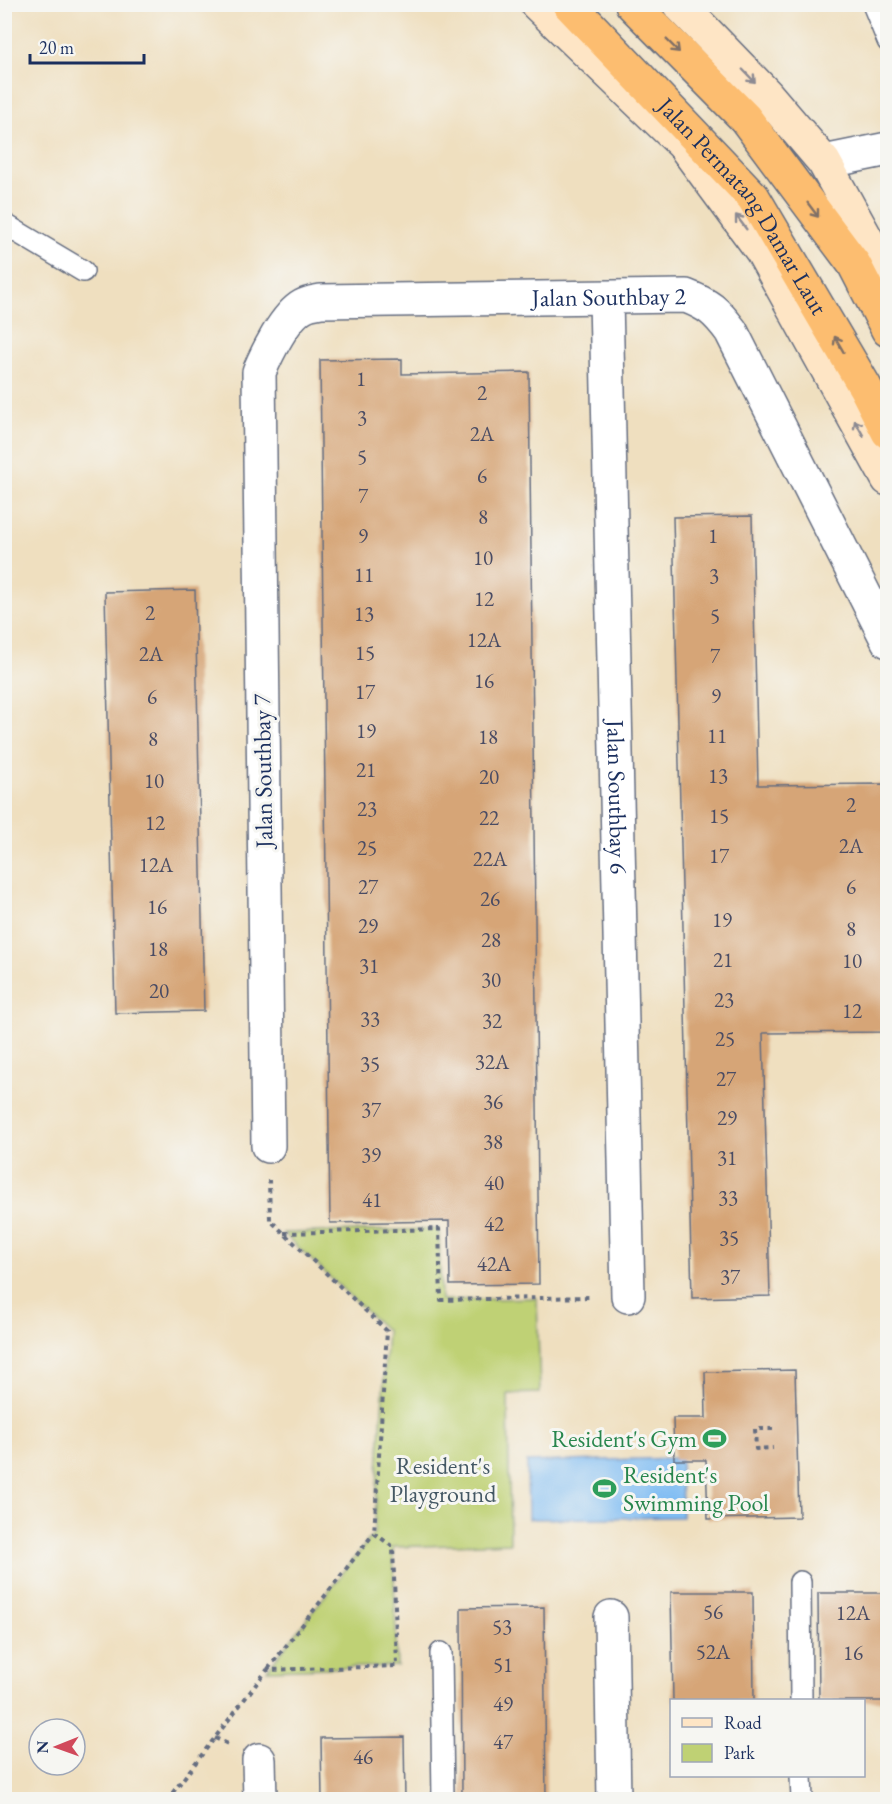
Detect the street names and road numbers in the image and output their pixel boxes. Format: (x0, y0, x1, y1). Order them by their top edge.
street label: Jalan Permatang Damar Laut (650, 89, 835, 321)
street label: Jalan Southbay 2 (529, 280, 687, 313)
street label: Jalan Southbay 7 (246, 693, 279, 850)
street label: Jalan Southbay 6 (600, 717, 635, 874)

